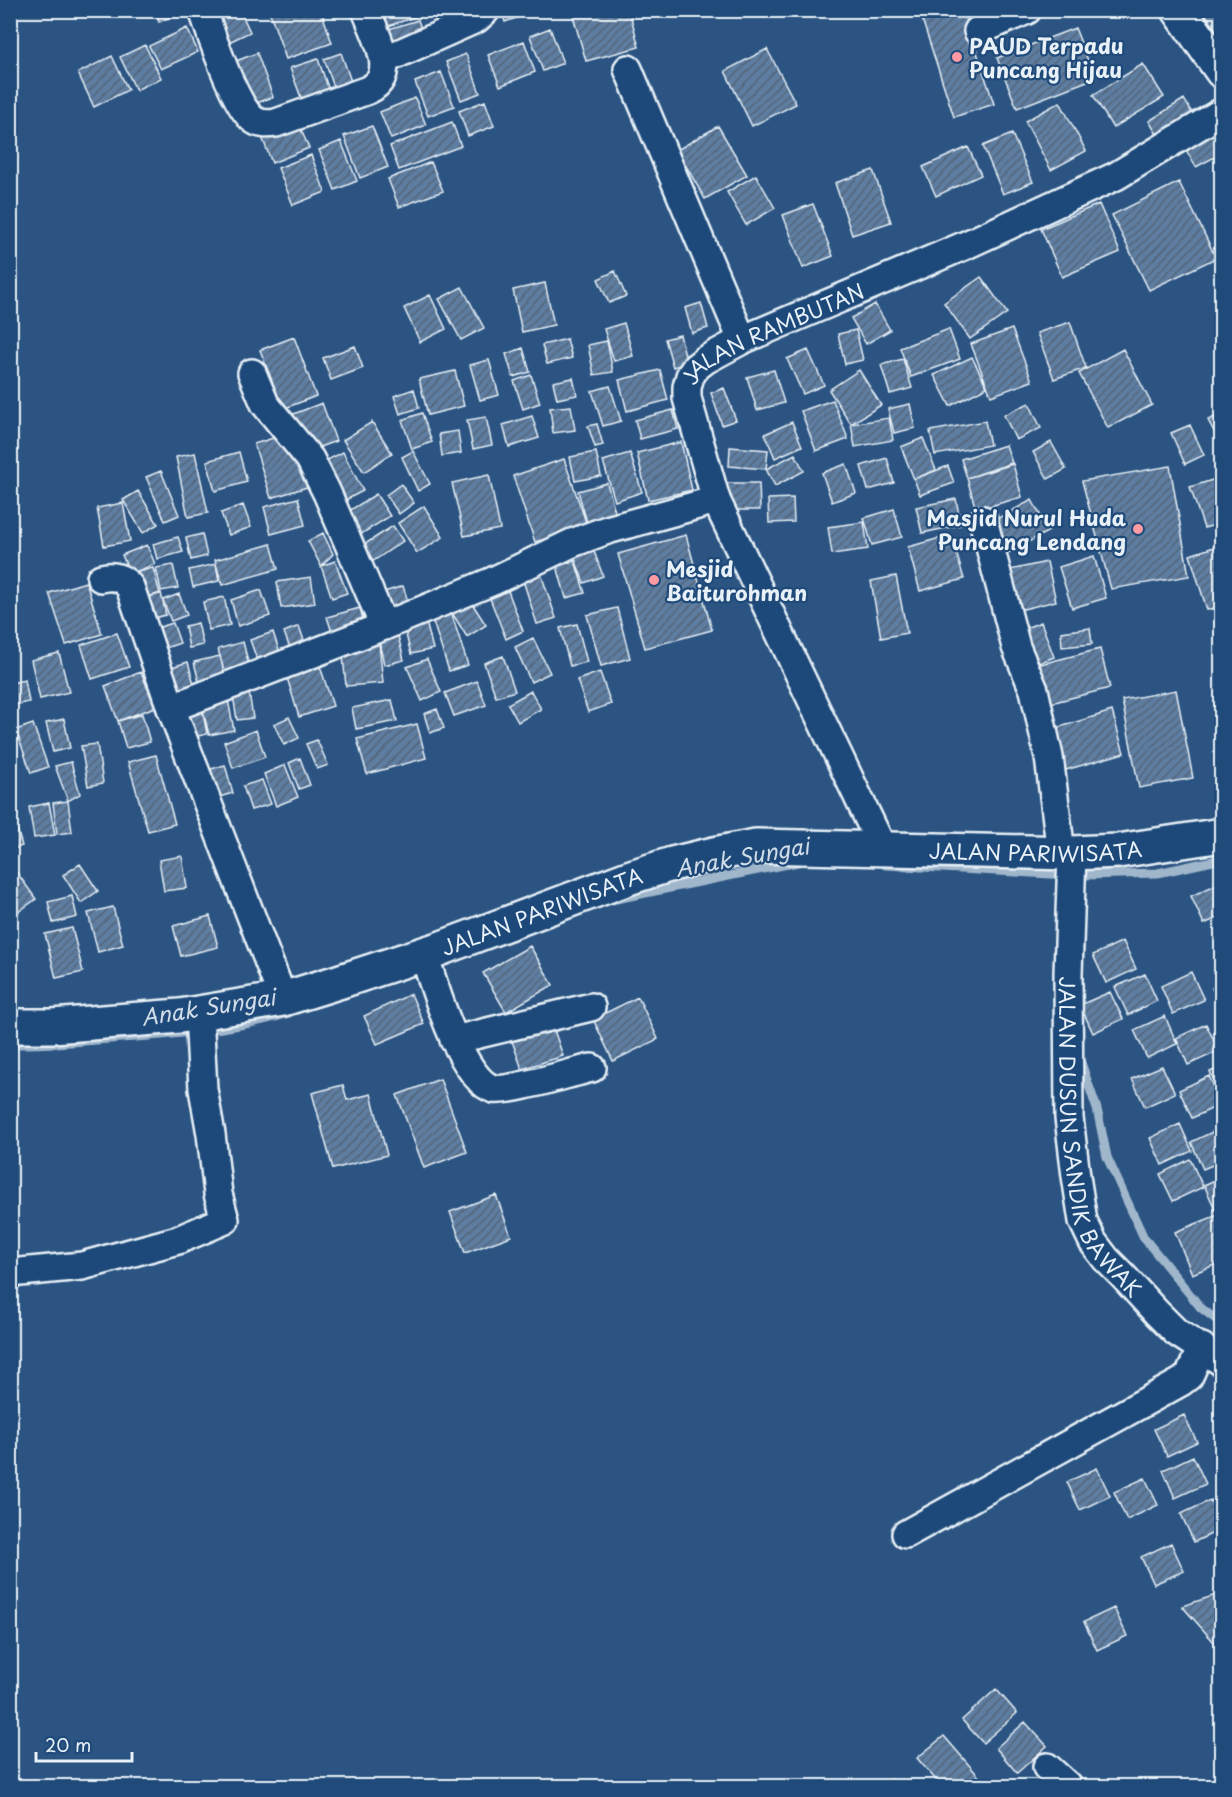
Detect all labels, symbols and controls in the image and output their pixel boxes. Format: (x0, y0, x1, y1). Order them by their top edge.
place label: PAUD Terpadu Puncang Hijau (969, 29, 1124, 85)
marker: PAUD Terpadu Puncang Hijau (950, 50, 964, 64)
street label: JALAN RAMBUTAN (672, 274, 869, 388)
place label: Masjid Nurul Huda Puncang Lendang (927, 501, 1127, 557)
marker: Masjid Nurul Huda Puncang Lendang (1131, 522, 1145, 536)
place label: Mesjid Baiturohman (666, 552, 807, 608)
marker: Mesjid Baiturohman (647, 573, 661, 587)
water label: Anak Sungai (673, 828, 814, 884)
street label: JALAN PARIWISATA (929, 832, 1144, 869)
street label: JALAN PARIWISATA (436, 858, 646, 963)
street label: JALAN DUSUN SANDIK BAWAK (1052, 976, 1150, 1304)
water label: Anak Sungai (139, 979, 280, 1033)
scale bar (36, 1725, 132, 1763)
text: 20 m (45, 1731, 91, 1758)

